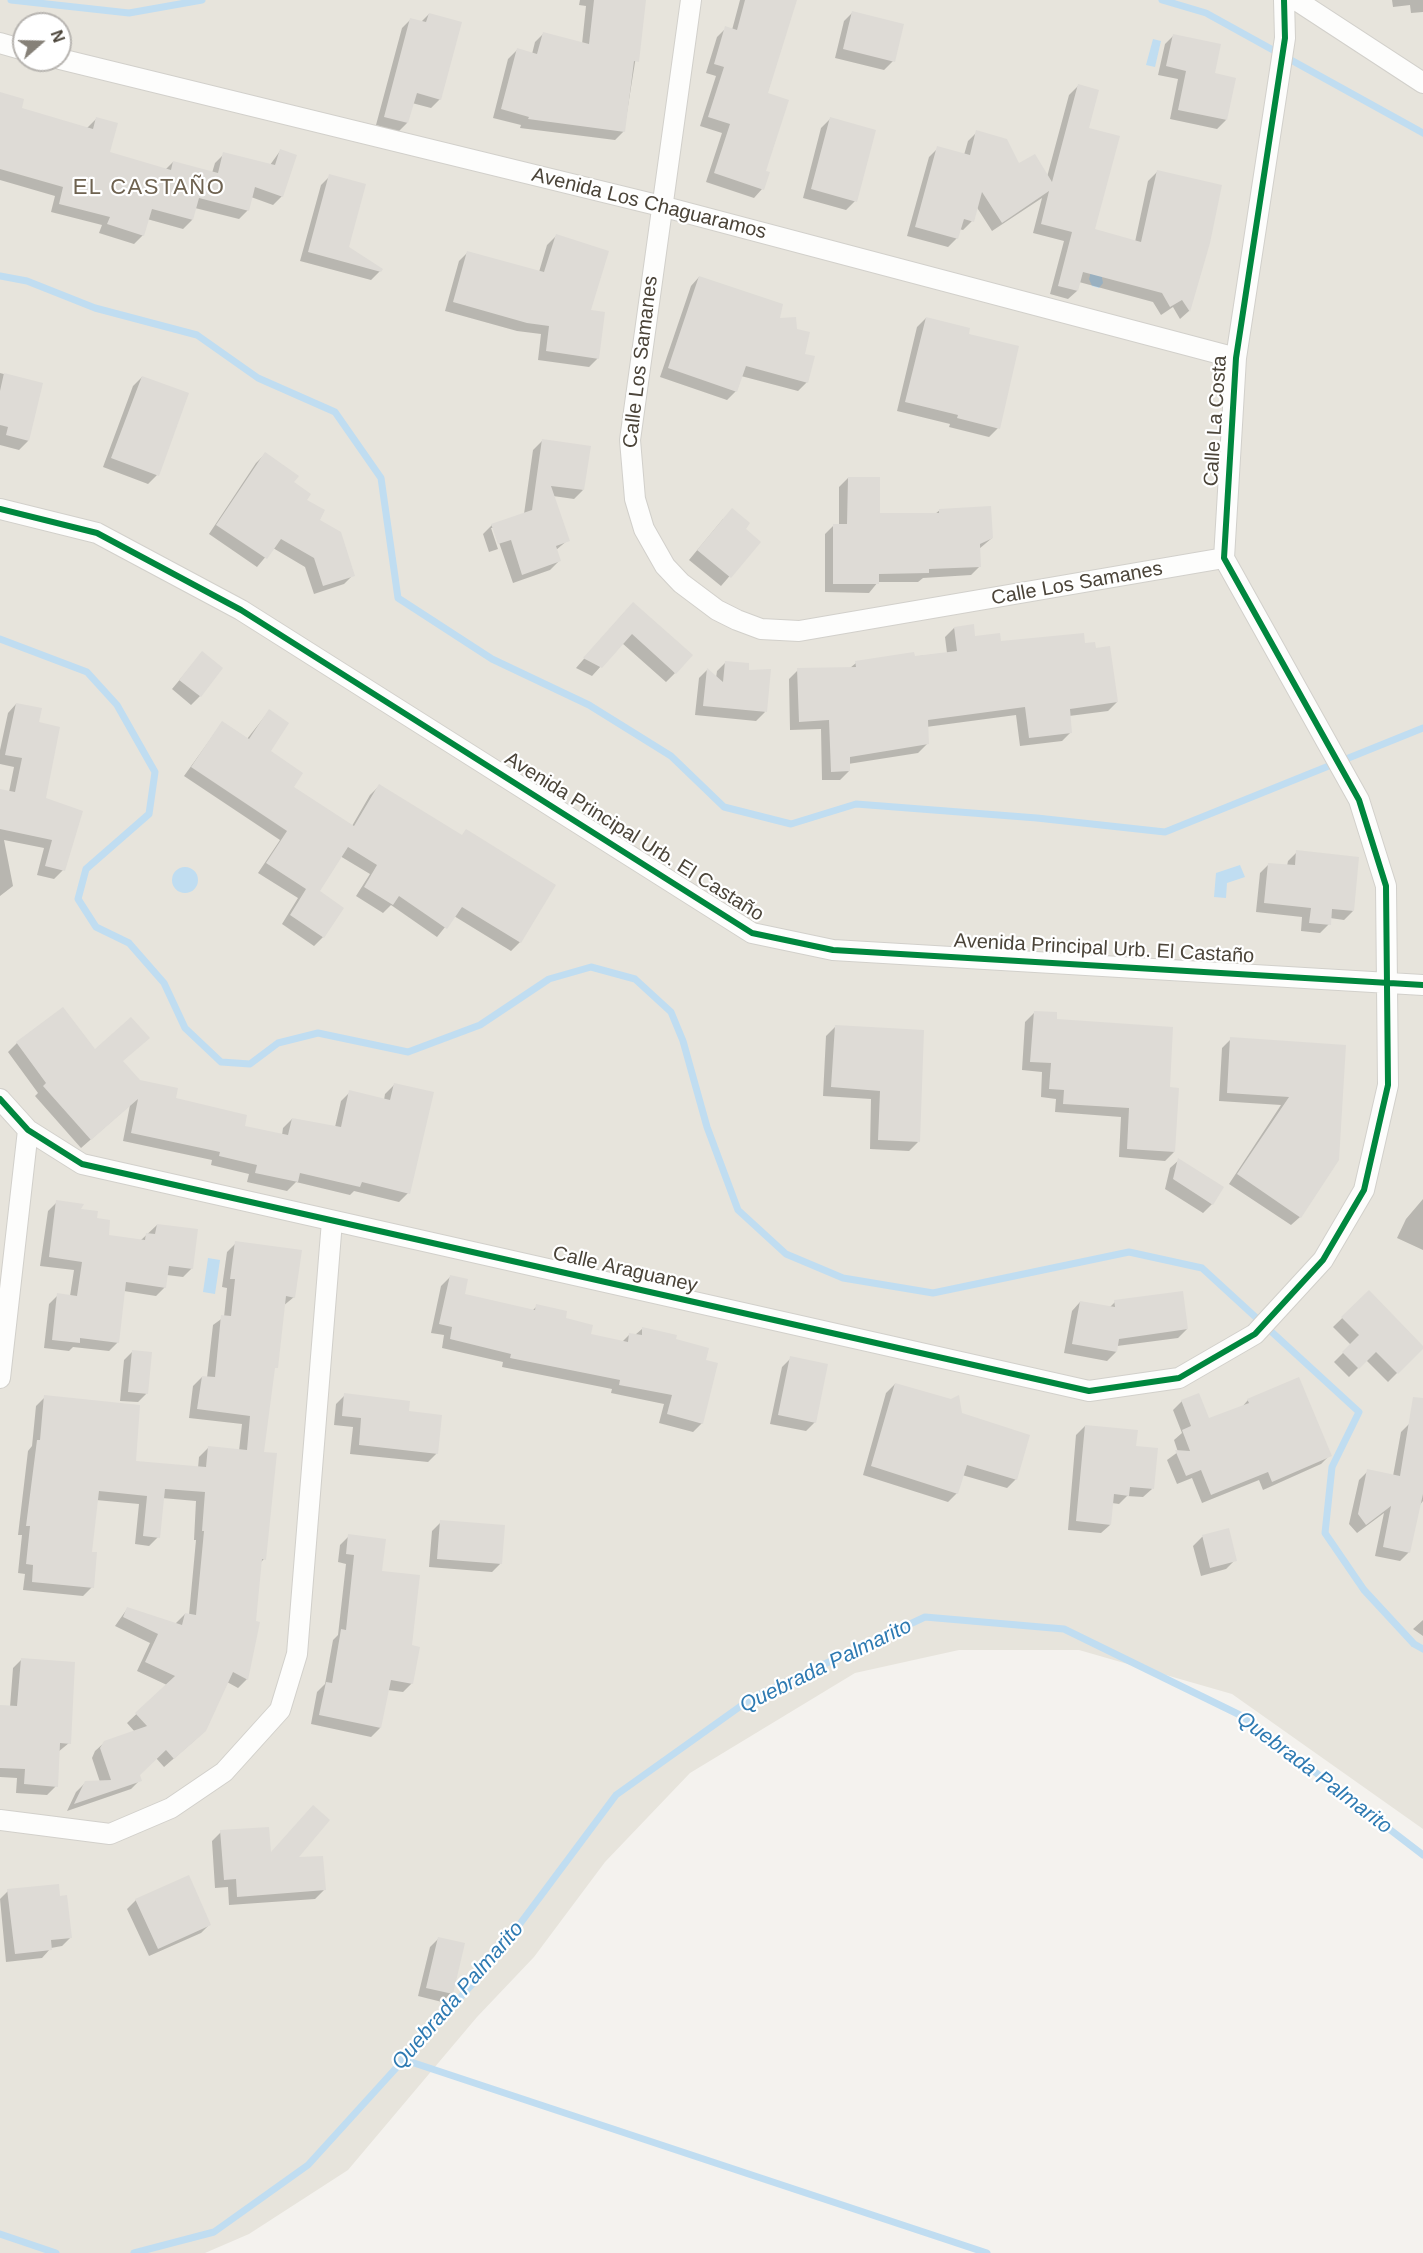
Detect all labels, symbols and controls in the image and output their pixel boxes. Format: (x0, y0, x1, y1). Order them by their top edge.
north arrow (12, 12, 72, 72)
text: N (48, 28, 67, 45)
street label: Avenida Los Chaguaramos (529, 163, 769, 245)
district label: EL CASTAÑO (73, 175, 225, 201)
street label: Calle Los Samanes (619, 274, 663, 450)
street label: Calle La Costa (1199, 355, 1233, 487)
street label: Calle Los Samanes (990, 557, 1164, 611)
street label: Avenida Principal Urb. El Castaño (500, 747, 768, 927)
street label: Avenida Principal Urb. El Castaño (953, 929, 1255, 969)
street label: Calle Araguaney (550, 1242, 700, 1298)
water label: Quebrada Palmarito (736, 1613, 916, 1719)
water label: Quebrada Palmarito (1231, 1706, 1397, 1840)
water label: Quebrada Palmarito (387, 1917, 529, 2075)

